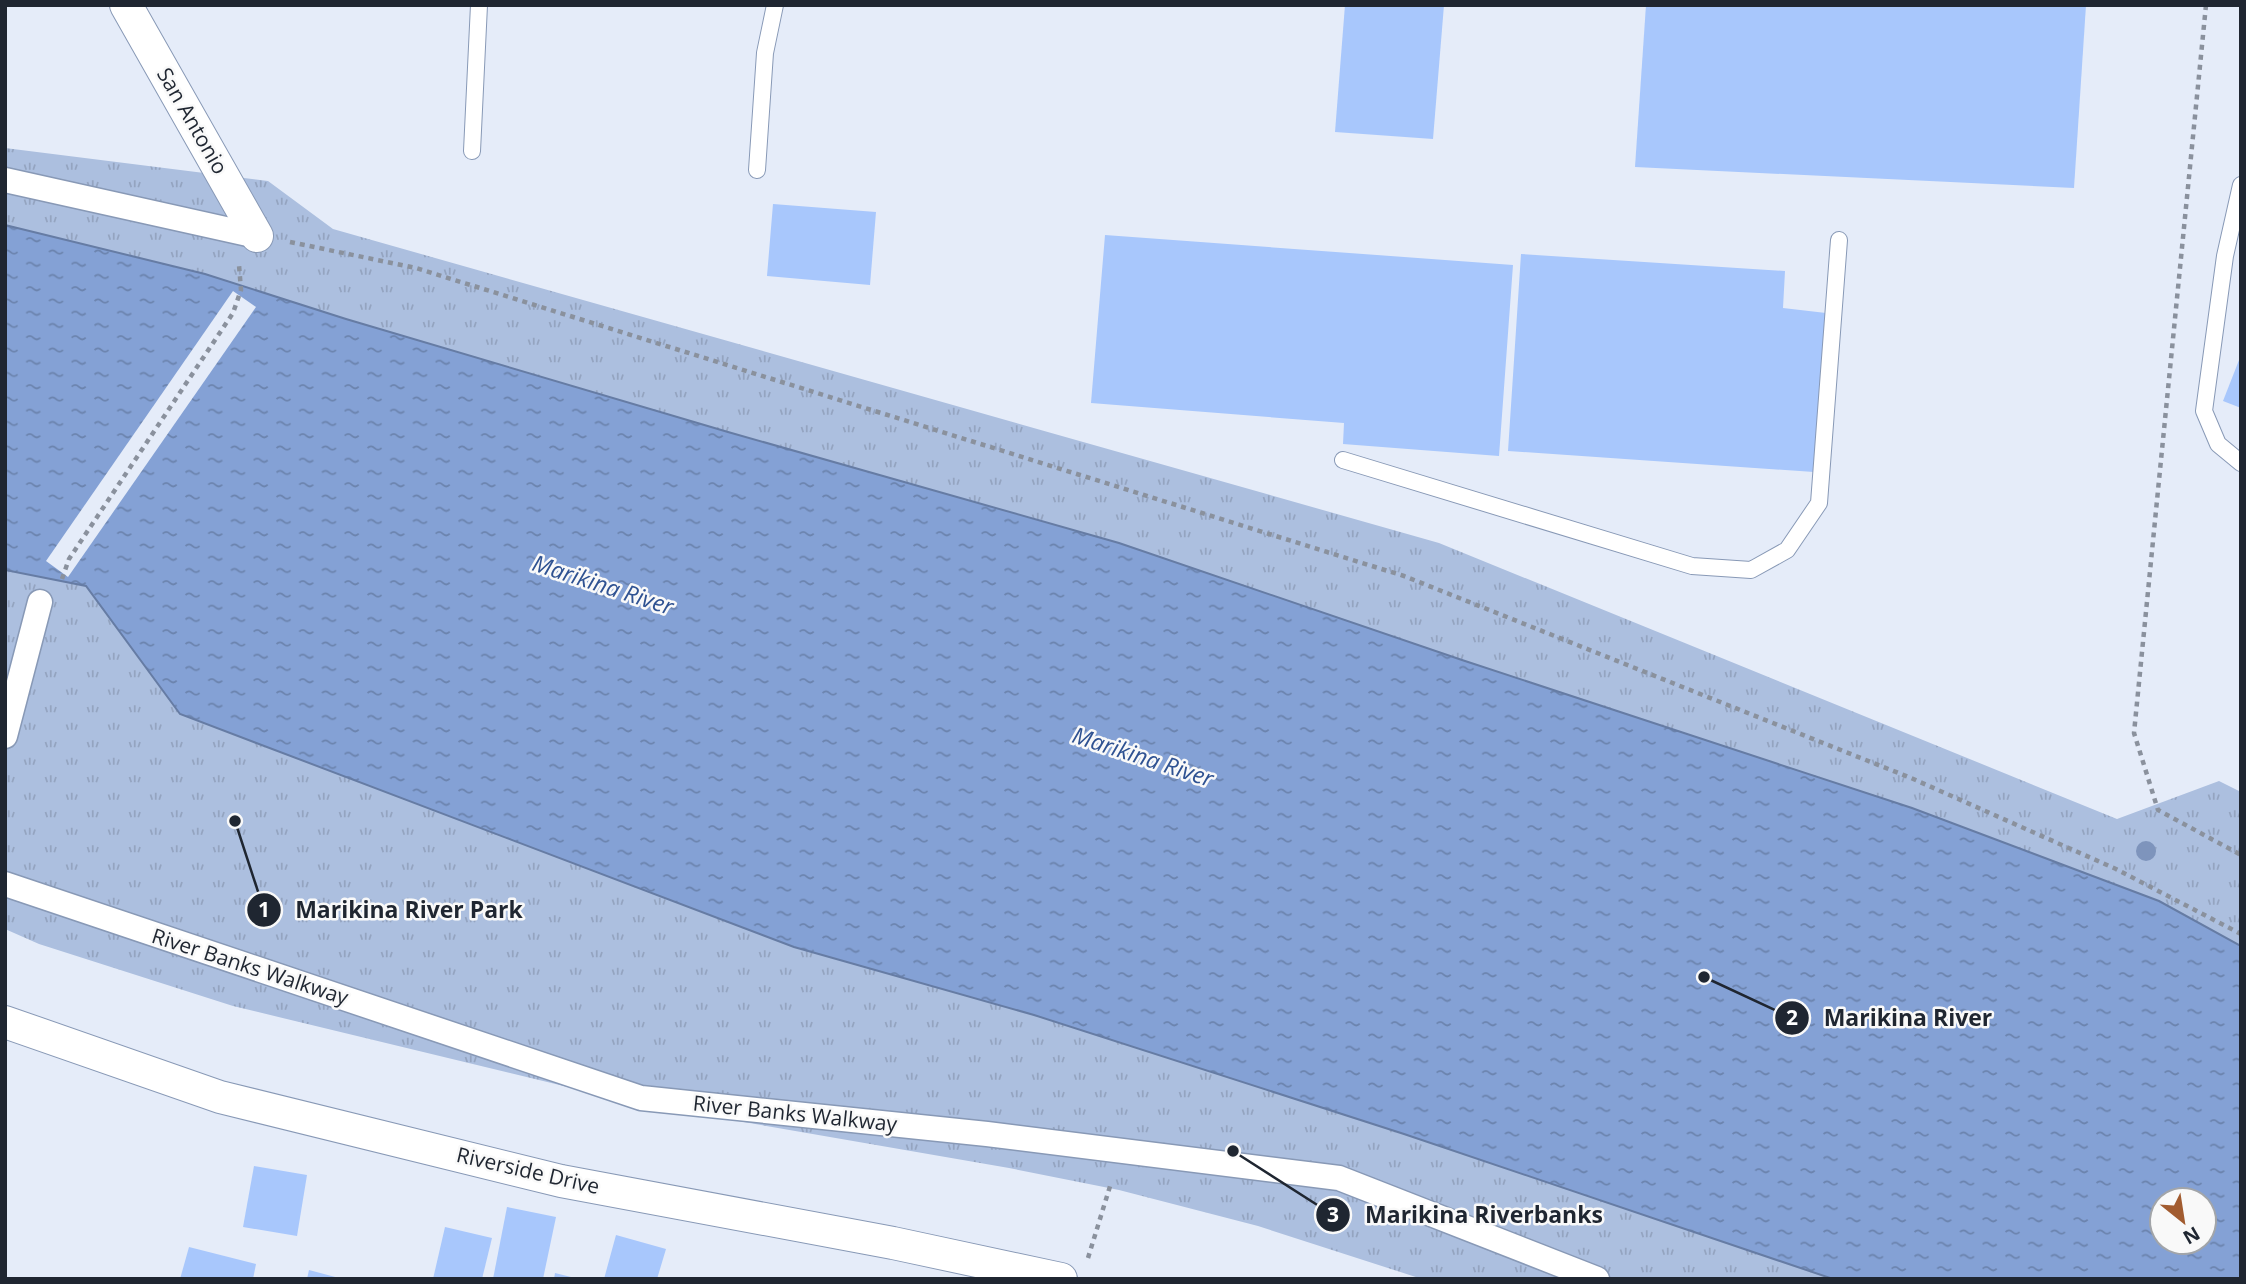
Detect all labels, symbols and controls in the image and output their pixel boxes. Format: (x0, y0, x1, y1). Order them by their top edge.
street label: San Antonio (151, 62, 235, 179)
water label: Marikina River (529, 546, 679, 622)
water label: Marikina River (1069, 718, 1219, 794)
callout: Marikina River Park (246, 888, 537, 932)
text: Marikina River Park (295, 893, 524, 925)
text: 1 (258, 895, 270, 923)
street label: River Banks Walkway (148, 921, 353, 1011)
callout: Marikina River (1775, 996, 2007, 1040)
text: Marikina River (1824, 1001, 1992, 1033)
text: 2 (1786, 1003, 1798, 1031)
street label: River Banks Walkway (692, 1088, 899, 1138)
street label: Riverside Drive (454, 1140, 602, 1200)
north arrow (2148, 1186, 2218, 1256)
callout: Marikina Riverbanks (1316, 1193, 1617, 1237)
text: Marikina Riverbanks (1365, 1198, 1603, 1230)
text: 3 (1327, 1200, 1339, 1228)
text: N (2178, 1221, 2205, 1251)

